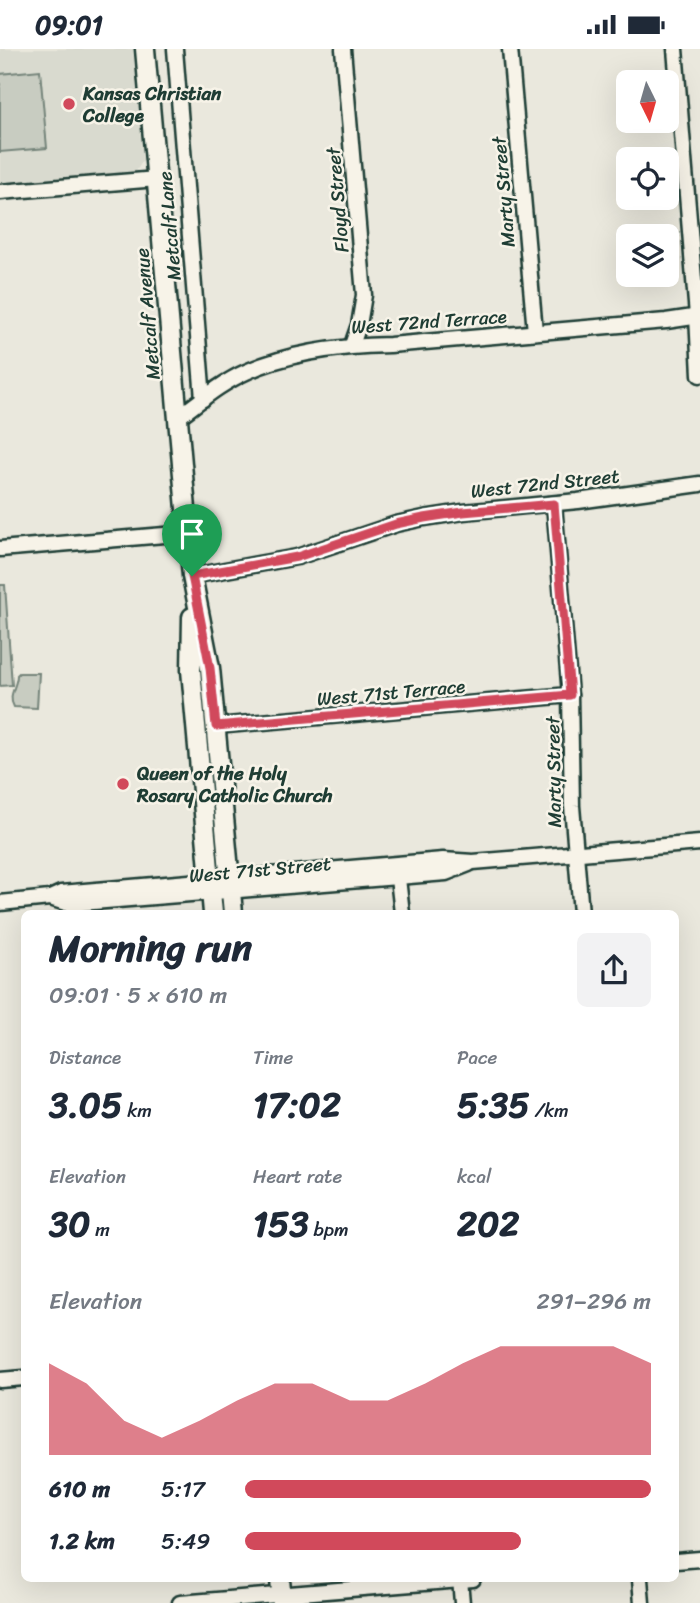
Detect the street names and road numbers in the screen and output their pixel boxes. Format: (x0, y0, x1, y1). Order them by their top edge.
street label: Marty Street (482, 134, 525, 249)
street label: Floyd Street (316, 145, 359, 254)
street label: Metcalf Lane (148, 170, 191, 282)
street label: Metcalf Avenue (125, 246, 170, 381)
street label: West 72nd Terrace (350, 300, 508, 343)
street label: West 72nd Street (469, 459, 621, 508)
street label: West 71st Terrace (315, 670, 467, 715)
street label: Marty Street (536, 715, 571, 828)
street label: West 71st Street (188, 847, 332, 892)

